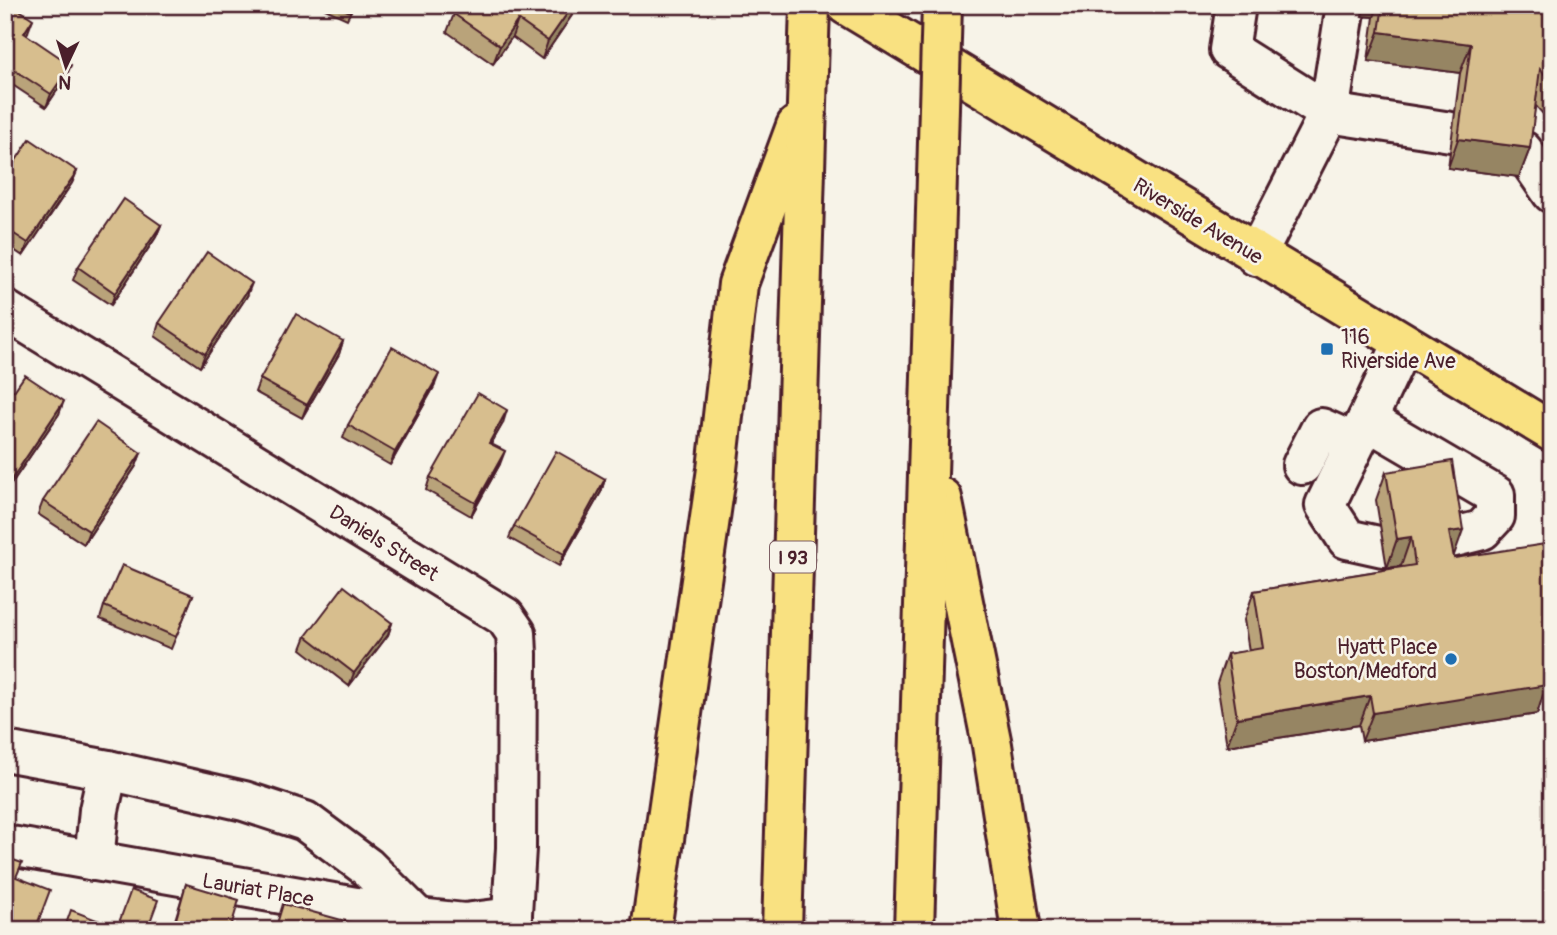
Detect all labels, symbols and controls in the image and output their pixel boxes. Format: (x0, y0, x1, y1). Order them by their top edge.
north arrow (32, 32, 102, 102)
text: N (57, 70, 72, 94)
street label: Riverside Avenue (1128, 172, 1268, 271)
place label: 116 Riverside Ave (1341, 324, 1456, 375)
marker: 116 Riverside Ave (1319, 341, 1335, 357)
street label: Daniels Street (324, 499, 444, 588)
road number: I 93 (770, 542, 816, 572)
place label: Hyatt Place Boston/Medford (1294, 634, 1438, 685)
marker: Hyatt Place Boston/Medford (1443, 651, 1459, 667)
street label: Lauriat Place (200, 867, 316, 914)

